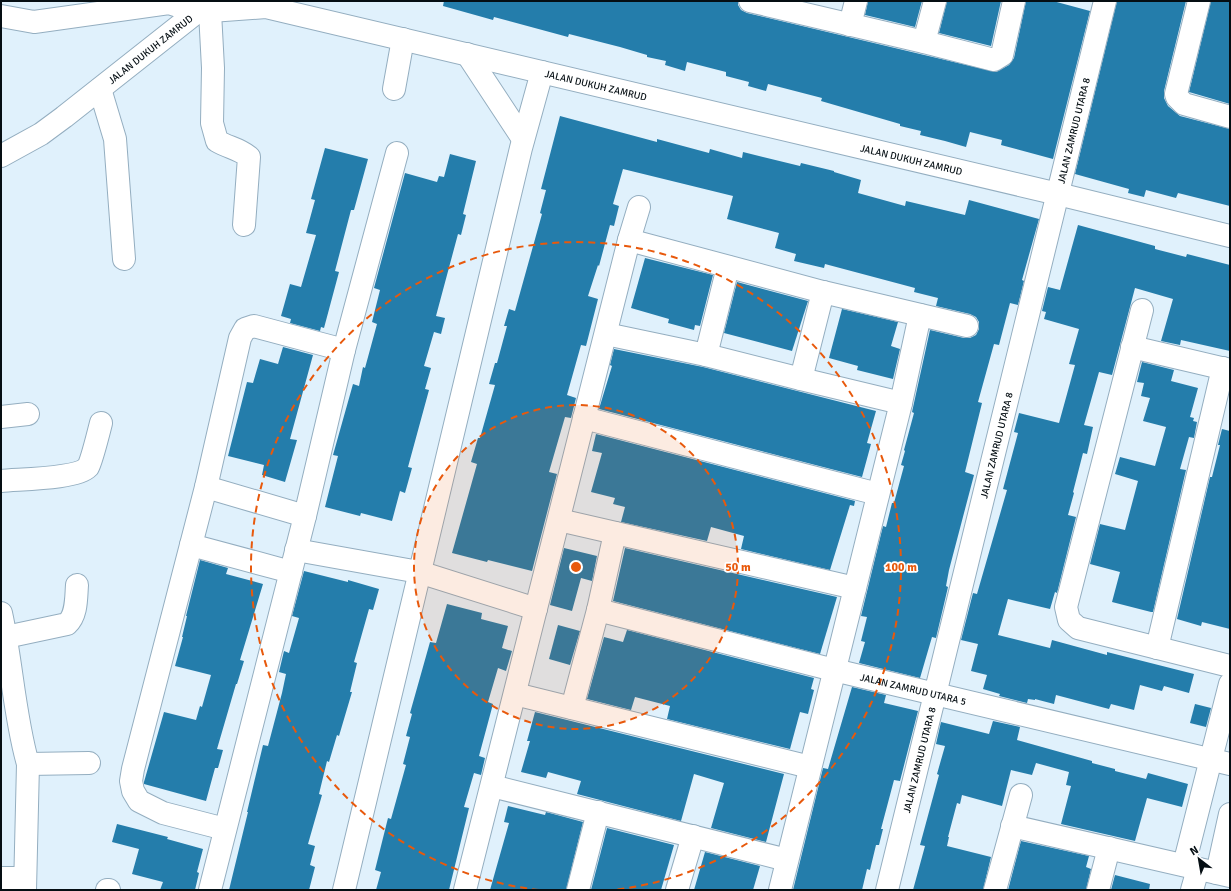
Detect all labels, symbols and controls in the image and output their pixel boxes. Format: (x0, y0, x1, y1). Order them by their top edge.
street label: JALAN DUKUH ZAMRUD (106, 13, 195, 87)
street label: JALAN DUKUH ZAMRUD (544, 68, 648, 104)
street label: JALAN ZAMRUD UTARA 8 (1055, 77, 1093, 185)
street label: JALAN DUKUH ZAMRUD (859, 143, 963, 178)
street label: JALAN ZAMRUD UTARA 8 (978, 391, 1016, 500)
centre of rings (569, 560, 583, 574)
text: 50 m (725, 560, 751, 575)
text: 100 m (885, 560, 917, 575)
street label: JALAN ZAMRUD UTARA 5 (859, 671, 967, 708)
street label: JALAN ZAMRUD UTARA 8 (901, 706, 939, 814)
north arrow (1179, 839, 1219, 879)
text: N (1187, 843, 1201, 858)

